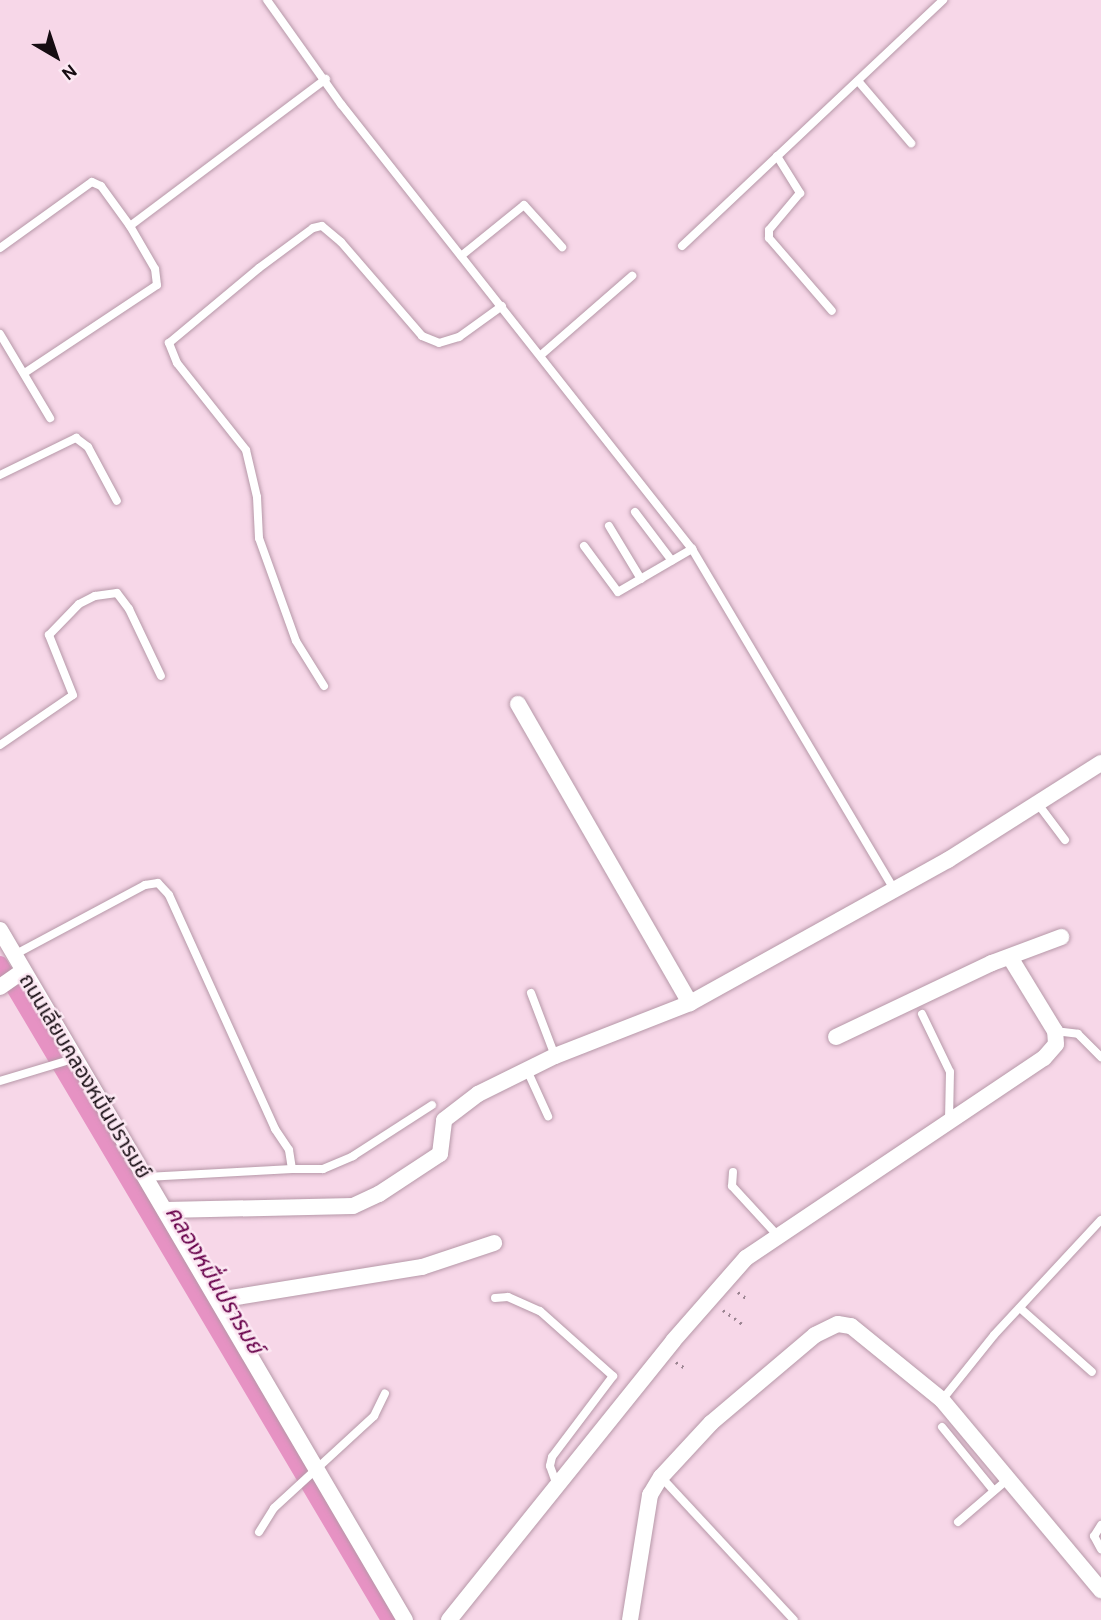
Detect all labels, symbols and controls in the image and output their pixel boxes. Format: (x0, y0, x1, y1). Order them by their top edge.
north arrow (21, 21, 91, 91)
text: N (57, 59, 81, 85)
street label: ถนนเลียบคลองหมื่นปรารมย์ (14, 969, 156, 1183)
water label: คลองหมื่นปรารมย์ (159, 1201, 269, 1359)

